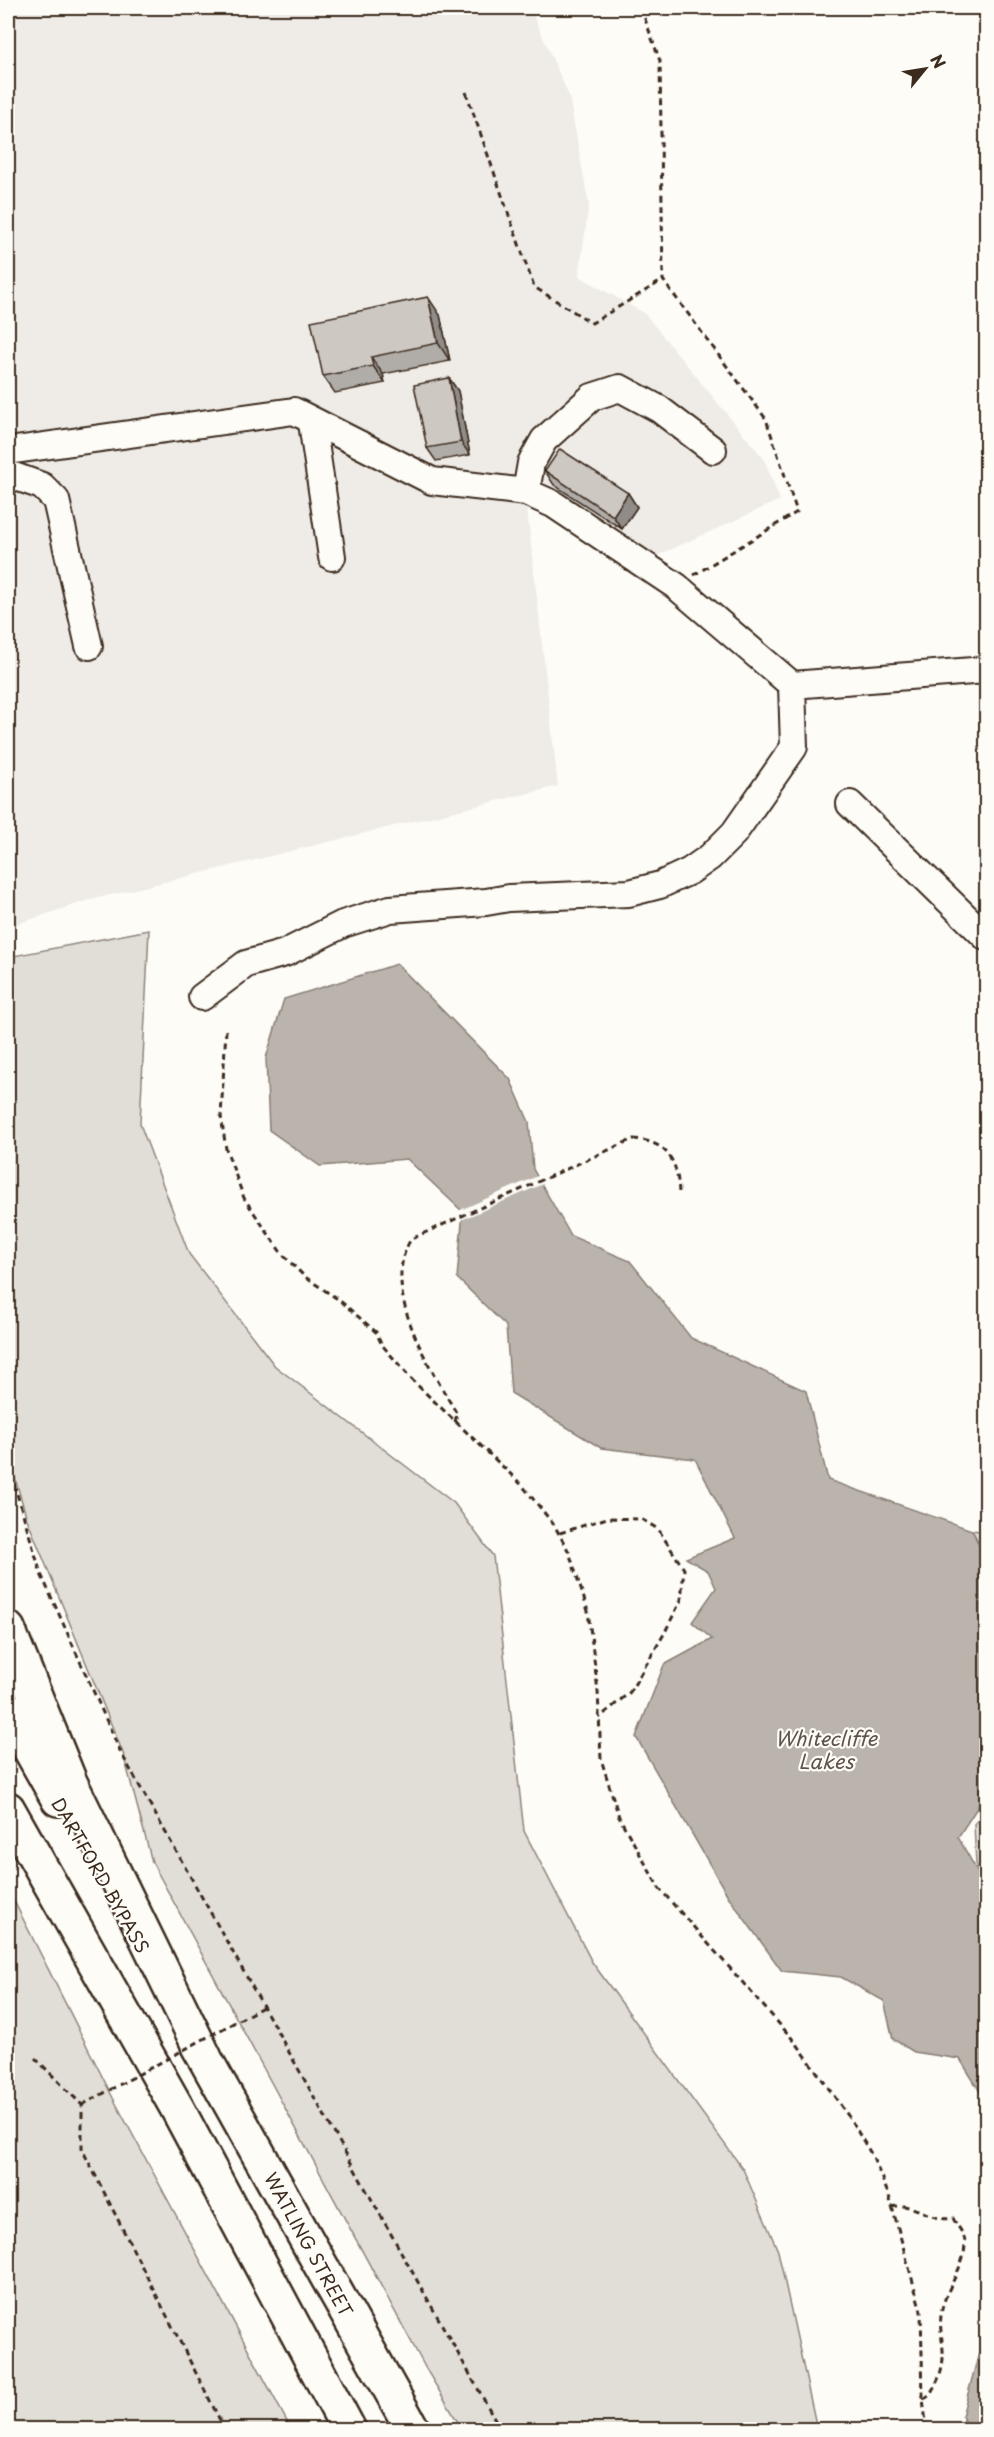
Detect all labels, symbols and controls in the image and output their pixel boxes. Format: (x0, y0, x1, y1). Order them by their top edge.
north arrow (895, 39, 955, 99)
text: N (925, 50, 952, 72)
water label: Whitecliffe Lakes (775, 1723, 878, 1776)
street label: DARTFORD BYPASS (45, 1792, 157, 1958)
street label: WATLING STREET (258, 2167, 360, 2321)

